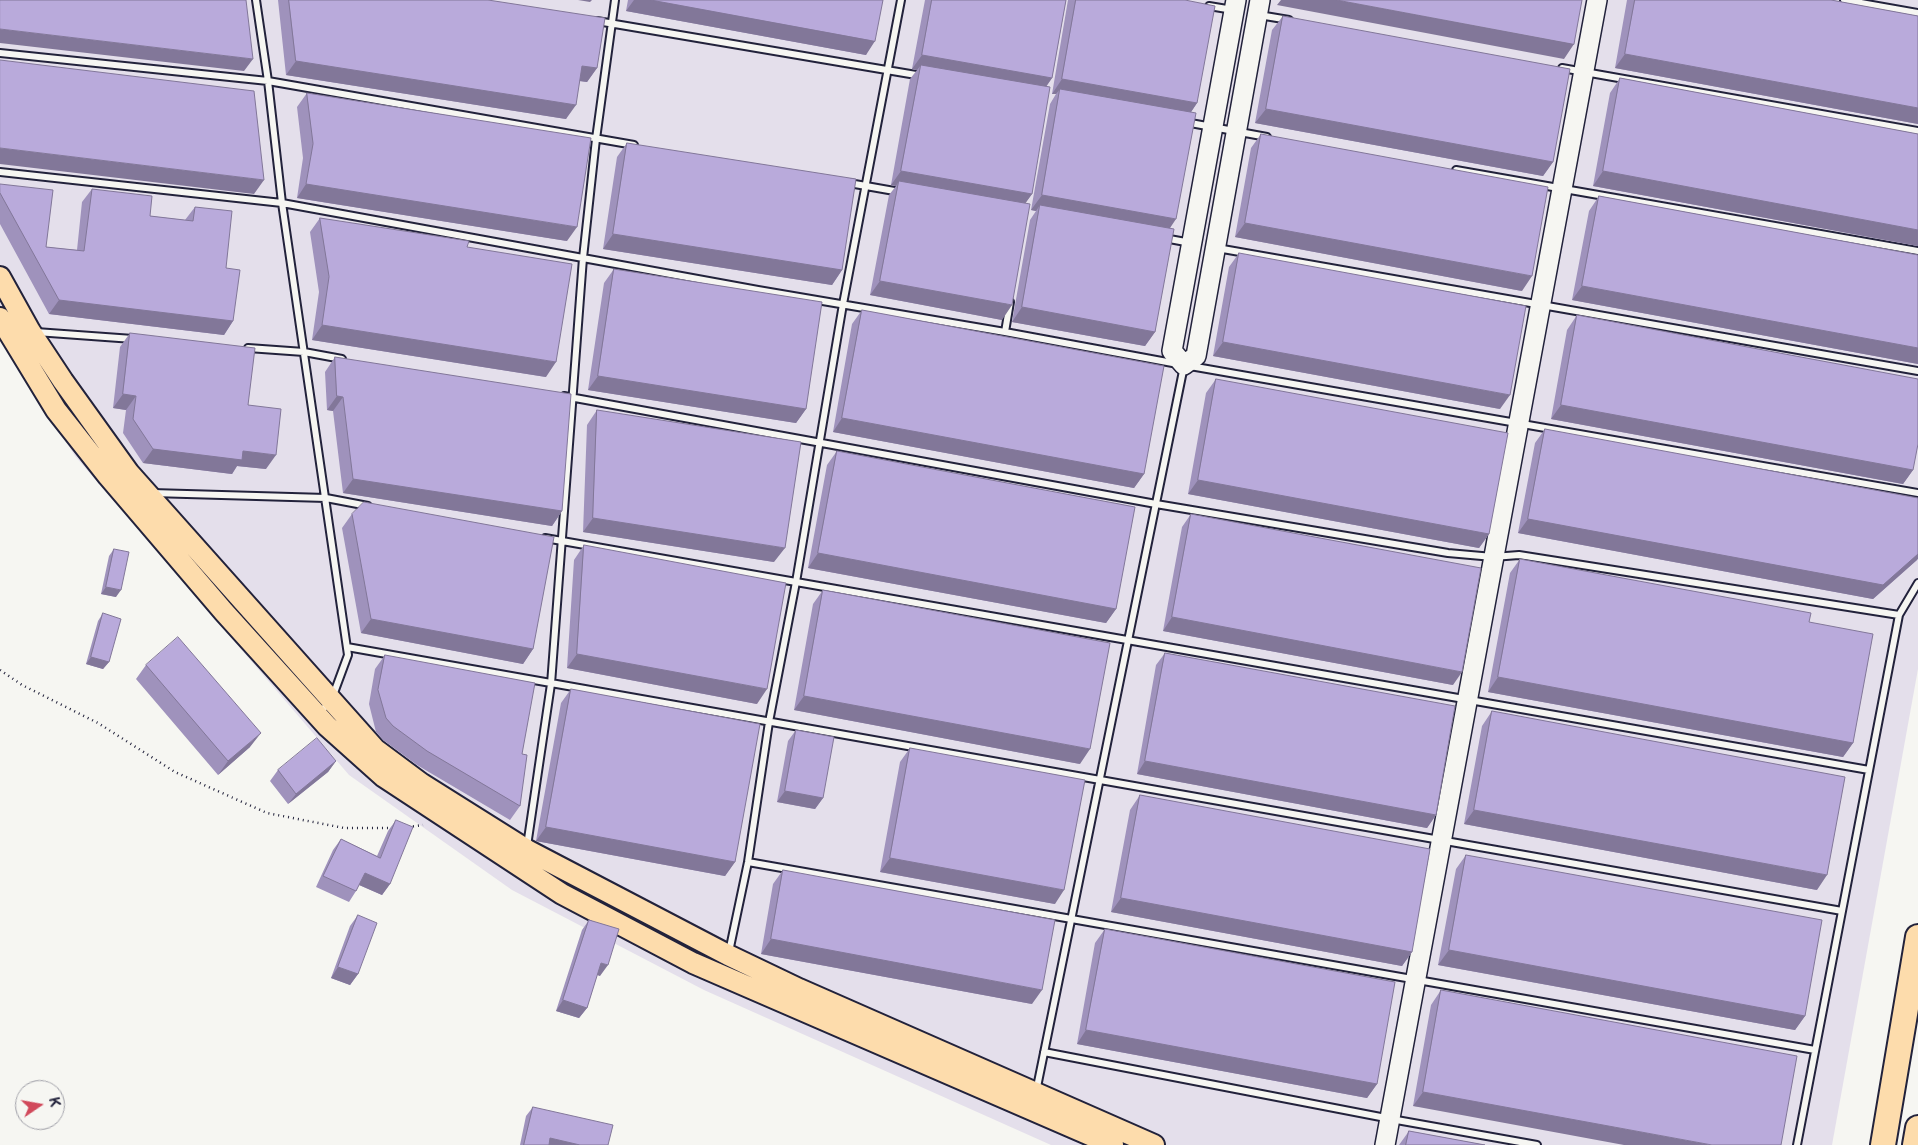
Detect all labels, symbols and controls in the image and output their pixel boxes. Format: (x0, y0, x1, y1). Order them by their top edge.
north arrow (15, 1080, 65, 1130)
text: K (45, 1096, 63, 1108)

